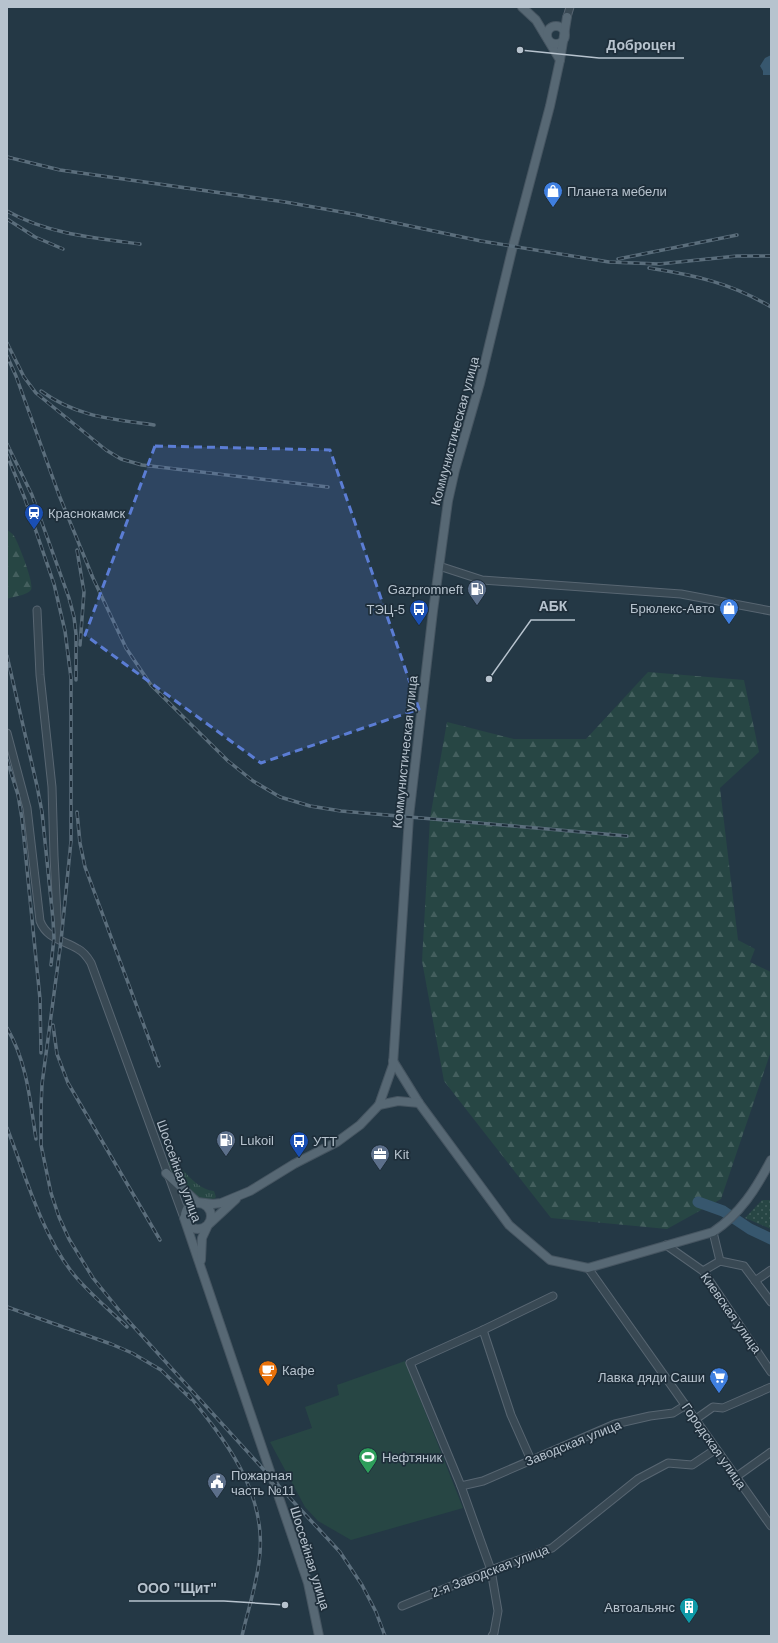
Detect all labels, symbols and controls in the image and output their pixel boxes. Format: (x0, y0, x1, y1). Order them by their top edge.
callout: Доброцен (599, 32, 684, 58)
text: Доброцен (606, 37, 676, 53)
shop icon: Планета мебели (542, 180, 564, 208)
place label: Планета мебели (567, 184, 667, 199)
street label: Коммунистическая улица (428, 354, 482, 507)
station icon: Краснокамск (23, 502, 45, 530)
place label: Краснокамск (48, 506, 126, 521)
fuel station icon: Gazpromneft (466, 578, 488, 606)
place label: Gazpromneft (388, 582, 463, 597)
callout: АБК (531, 594, 575, 620)
shop icon: Брюлекс-Авто (718, 597, 740, 625)
bus stop icon: ТЭЦ-5 (408, 598, 430, 626)
text: АБК (539, 598, 568, 614)
place label: Брюлекс-Авто (630, 601, 715, 616)
place label: ТЭЦ-5 (367, 602, 405, 617)
street label: Коммунистическая улица (390, 674, 421, 829)
street label: Шоссейная улица (154, 1118, 205, 1225)
fuel station icon: Lukoil (215, 1129, 237, 1157)
bus stop icon: УТТ (288, 1130, 310, 1158)
place label: Lukoil (240, 1133, 274, 1148)
place label: УТТ (313, 1134, 337, 1149)
office icon: Kit (369, 1143, 391, 1171)
place label: Kit (394, 1147, 410, 1162)
street label: Киевская улица (698, 1270, 765, 1357)
cafe icon: Кафе (257, 1359, 279, 1387)
place label: Кафе (282, 1363, 315, 1378)
supermarket icon: Лавка дяди Саши (708, 1366, 730, 1394)
place label: Лавка дяди Саши (598, 1370, 705, 1385)
street label: Городская улица (679, 1400, 750, 1492)
street label: Заводская улица (523, 1417, 624, 1469)
sports icon: Нефтяник (357, 1446, 379, 1474)
place label: Нефтяник (382, 1450, 442, 1465)
place label: Пожарная часть №11 (231, 1468, 295, 1498)
public building icon: Пожарная часть №11 (206, 1471, 228, 1499)
street label: Шоссейная улица (287, 1504, 333, 1612)
street label: 2-я Заводская улица (429, 1541, 552, 1600)
callout: ООО "Щит" (129, 1575, 224, 1601)
text: ООО "Щит" (137, 1580, 217, 1596)
building icon: Автоальянс (678, 1596, 700, 1624)
place label: Автоальянс (604, 1600, 675, 1615)

